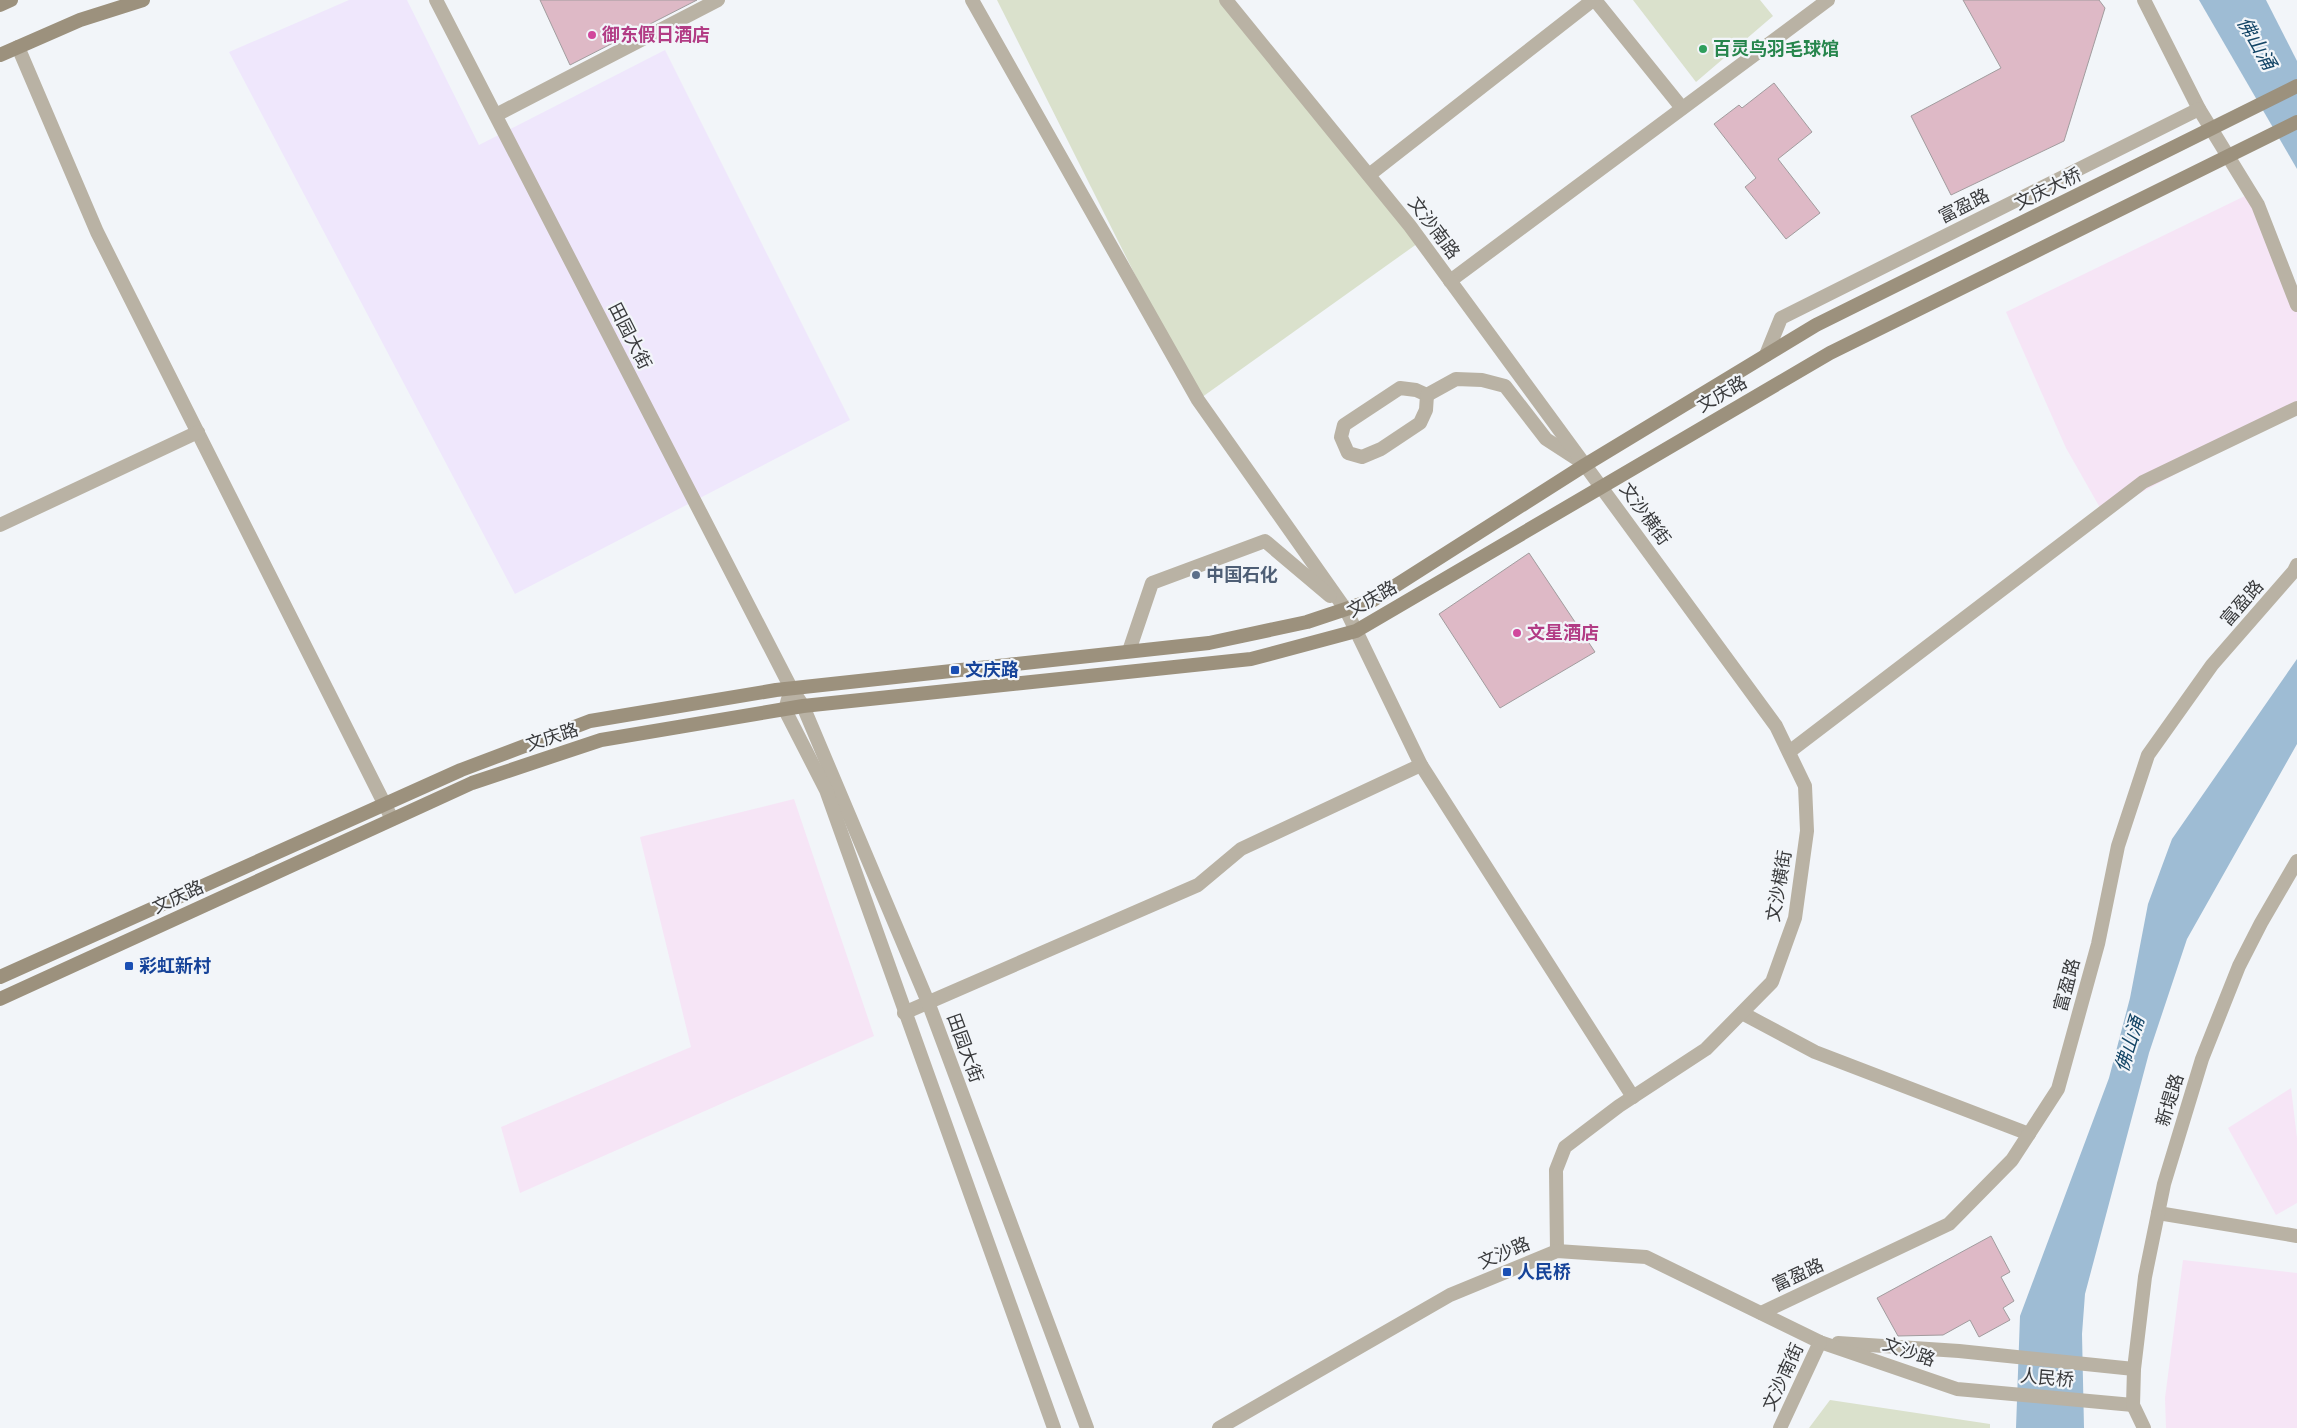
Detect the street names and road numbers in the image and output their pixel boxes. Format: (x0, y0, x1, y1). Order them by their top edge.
street label: 文庆大桥 (2011, 163, 2085, 215)
street label: 富盈路 (1935, 184, 1993, 228)
street label: 文沙南路 (1404, 193, 1464, 263)
street label: 田园大街 (604, 299, 656, 373)
street label: 文庆路 (1693, 371, 1751, 417)
street label: 文沙横街 (1615, 478, 1675, 550)
street label: 富盈路 (2216, 575, 2268, 631)
street label: 文庆路 (1343, 576, 1401, 622)
street label: 文庆路 (523, 718, 581, 756)
street label: 文沙横街 (1762, 849, 1796, 923)
street label: 文庆路 (149, 876, 207, 918)
street label: 富盈路 (2049, 956, 2085, 1014)
street label: 田园大街 (942, 1010, 988, 1086)
street label: 新堤路 (2152, 1071, 2188, 1129)
street label: 文沙路 (1475, 1232, 1533, 1274)
street label: 富盈路 (1769, 1254, 1827, 1296)
street label: 文沙路 (1880, 1333, 1938, 1371)
street label: 文沙南街 (1758, 1340, 1808, 1414)
street label: 人民桥 (2019, 1365, 2075, 1391)

